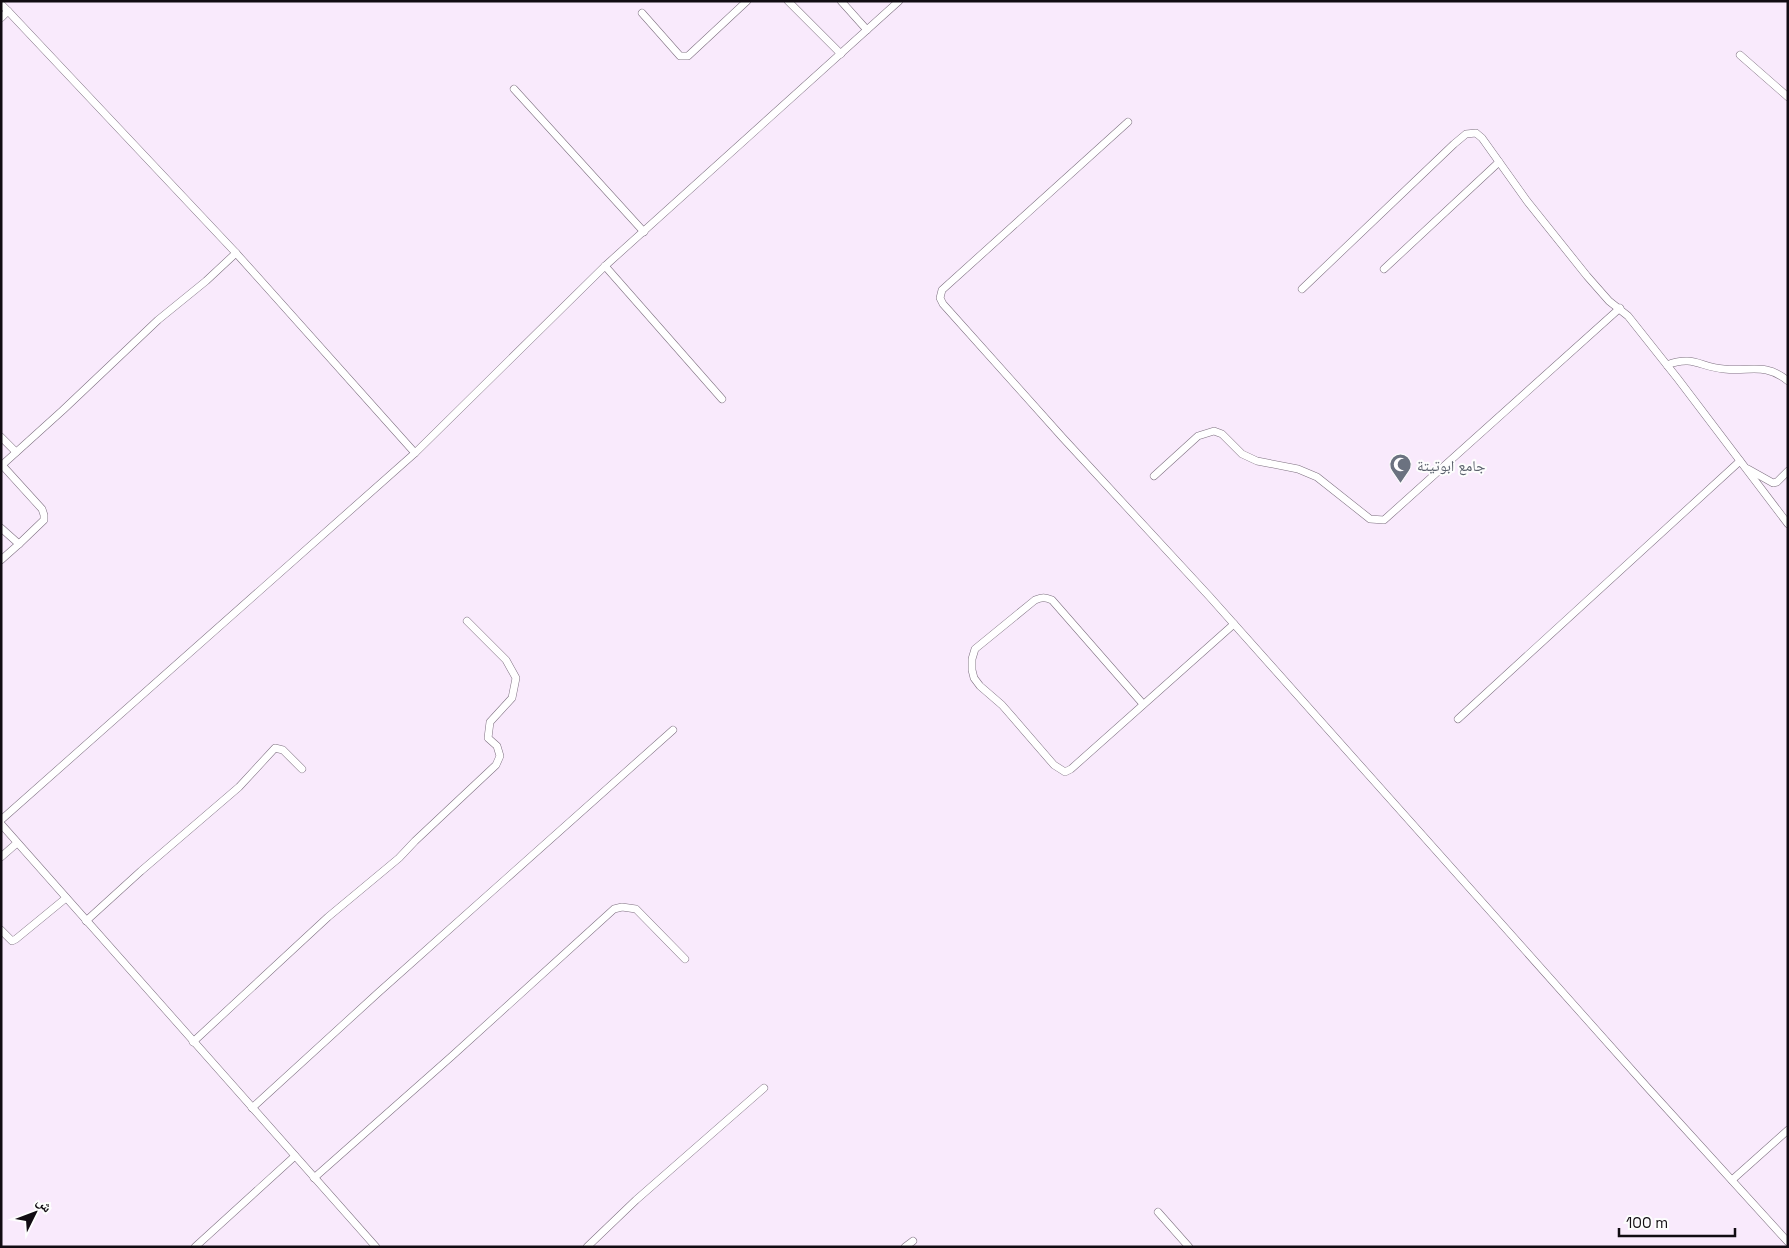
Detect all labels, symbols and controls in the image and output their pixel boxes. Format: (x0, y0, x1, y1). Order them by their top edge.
mosque icon: جامع ابوتيتة (1389, 453, 1413, 484)
place label: جامع ابوتيتة (1417, 456, 1486, 476)
north arrow (10, 1188, 60, 1238)
text: ش (33, 1193, 56, 1216)
scale bar (1619, 1206, 1735, 1238)
text: 100 m (1626, 1213, 1668, 1232)

